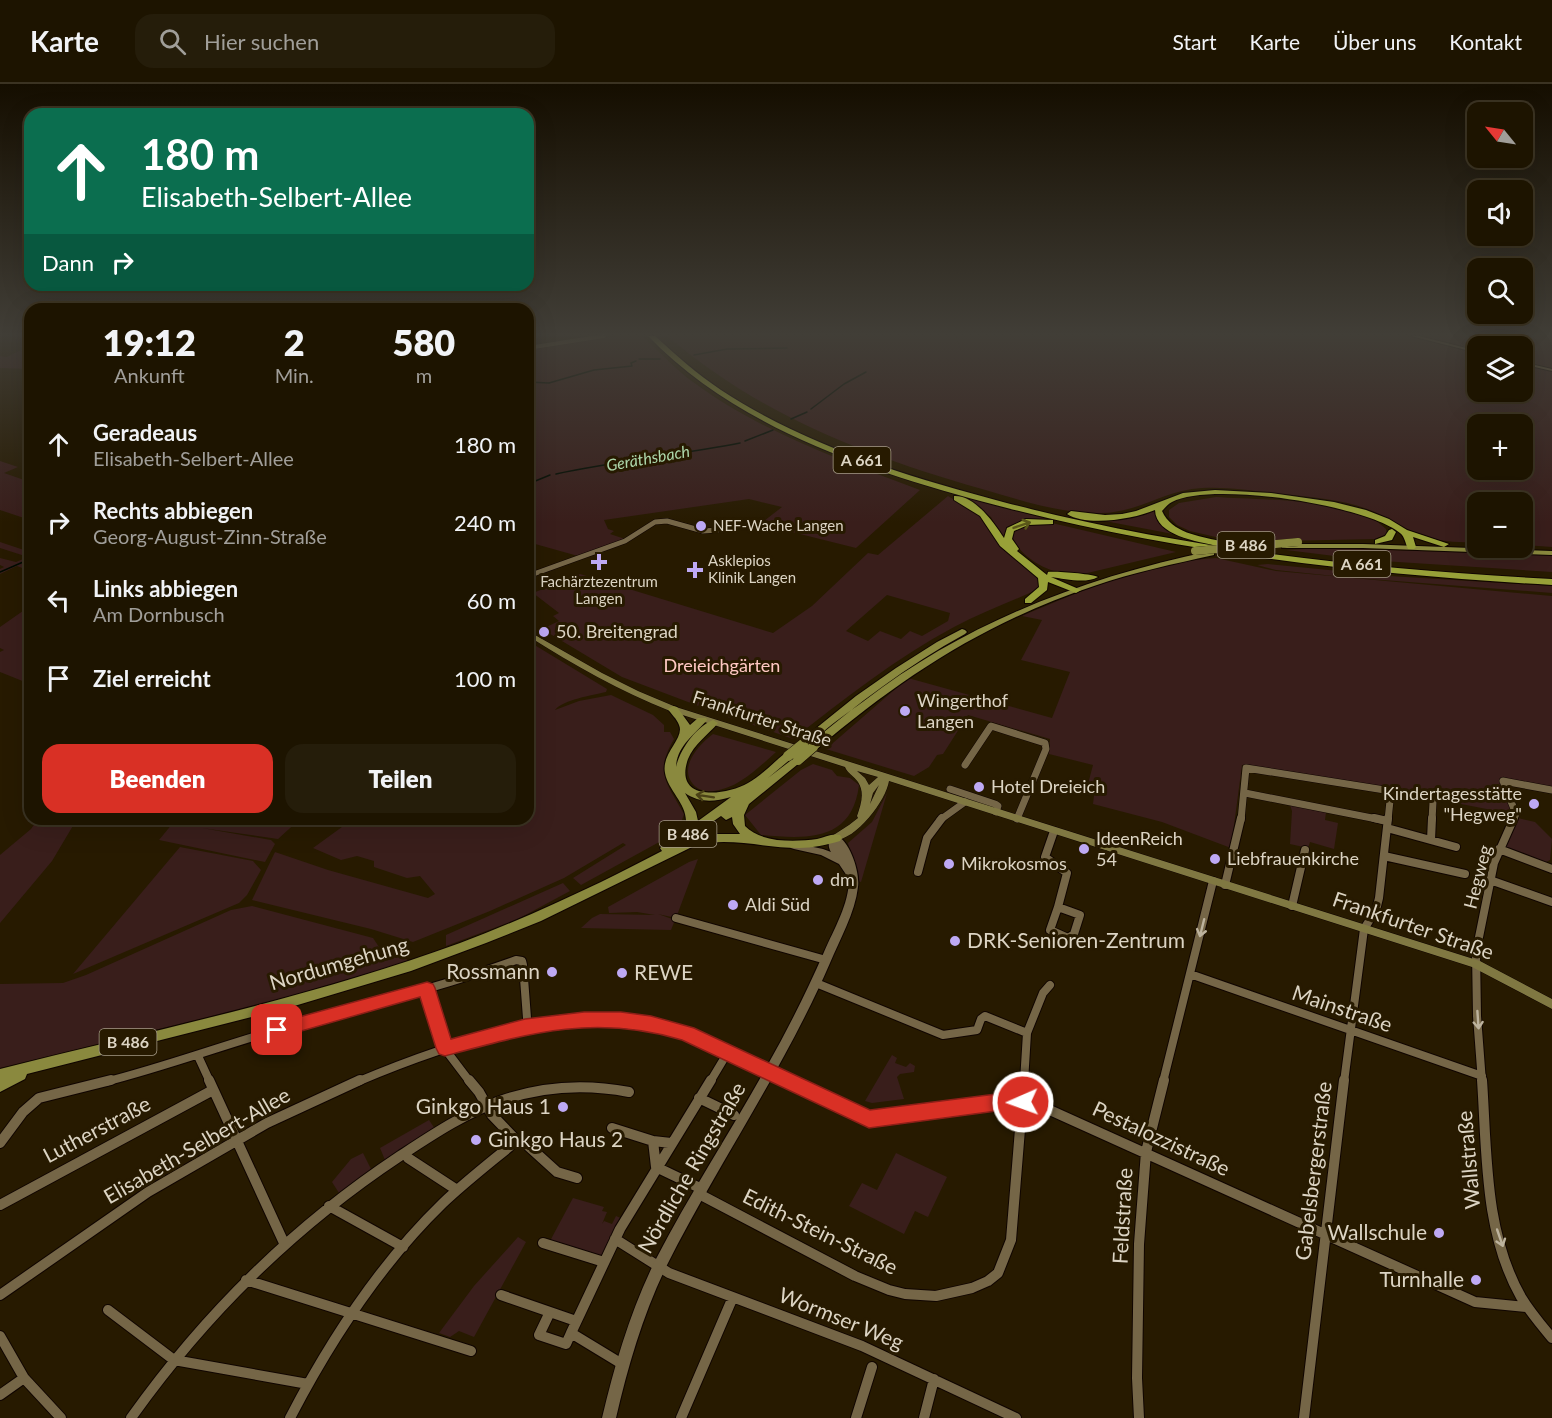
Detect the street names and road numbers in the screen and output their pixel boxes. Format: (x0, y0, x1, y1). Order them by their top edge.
road number: A 661 (834, 447, 890, 473)
road number: B 486 (1218, 532, 1274, 558)
road number: A 661 (1334, 551, 1390, 577)
street label: Frankfurter Straße (690, 685, 834, 751)
road number: B 486 (660, 821, 716, 847)
street label: Hegweg (1458, 842, 1496, 911)
street label: Frankfurter Straße (1330, 885, 1497, 964)
street label: Nordumgehung (266, 931, 411, 994)
street label: Mainstraße (1289, 979, 1396, 1036)
road number: B 486 (100, 1029, 156, 1055)
street label: Nördliche Ringstraße (632, 1077, 750, 1257)
street label: Gabelsbergerstraße (1289, 1080, 1336, 1262)
street label: Elisabeth-Selbert-Allee (99, 1081, 294, 1208)
street label: Lutherstraße (38, 1090, 154, 1167)
street label: Pestalozzistraße (1089, 1095, 1234, 1180)
street label: Wallstraße (1451, 1110, 1484, 1210)
street label: Feldstraße (1106, 1167, 1137, 1265)
street label: Edith-Stein-Straße (739, 1182, 902, 1279)
street label: Wormser Weg (775, 1281, 908, 1354)

